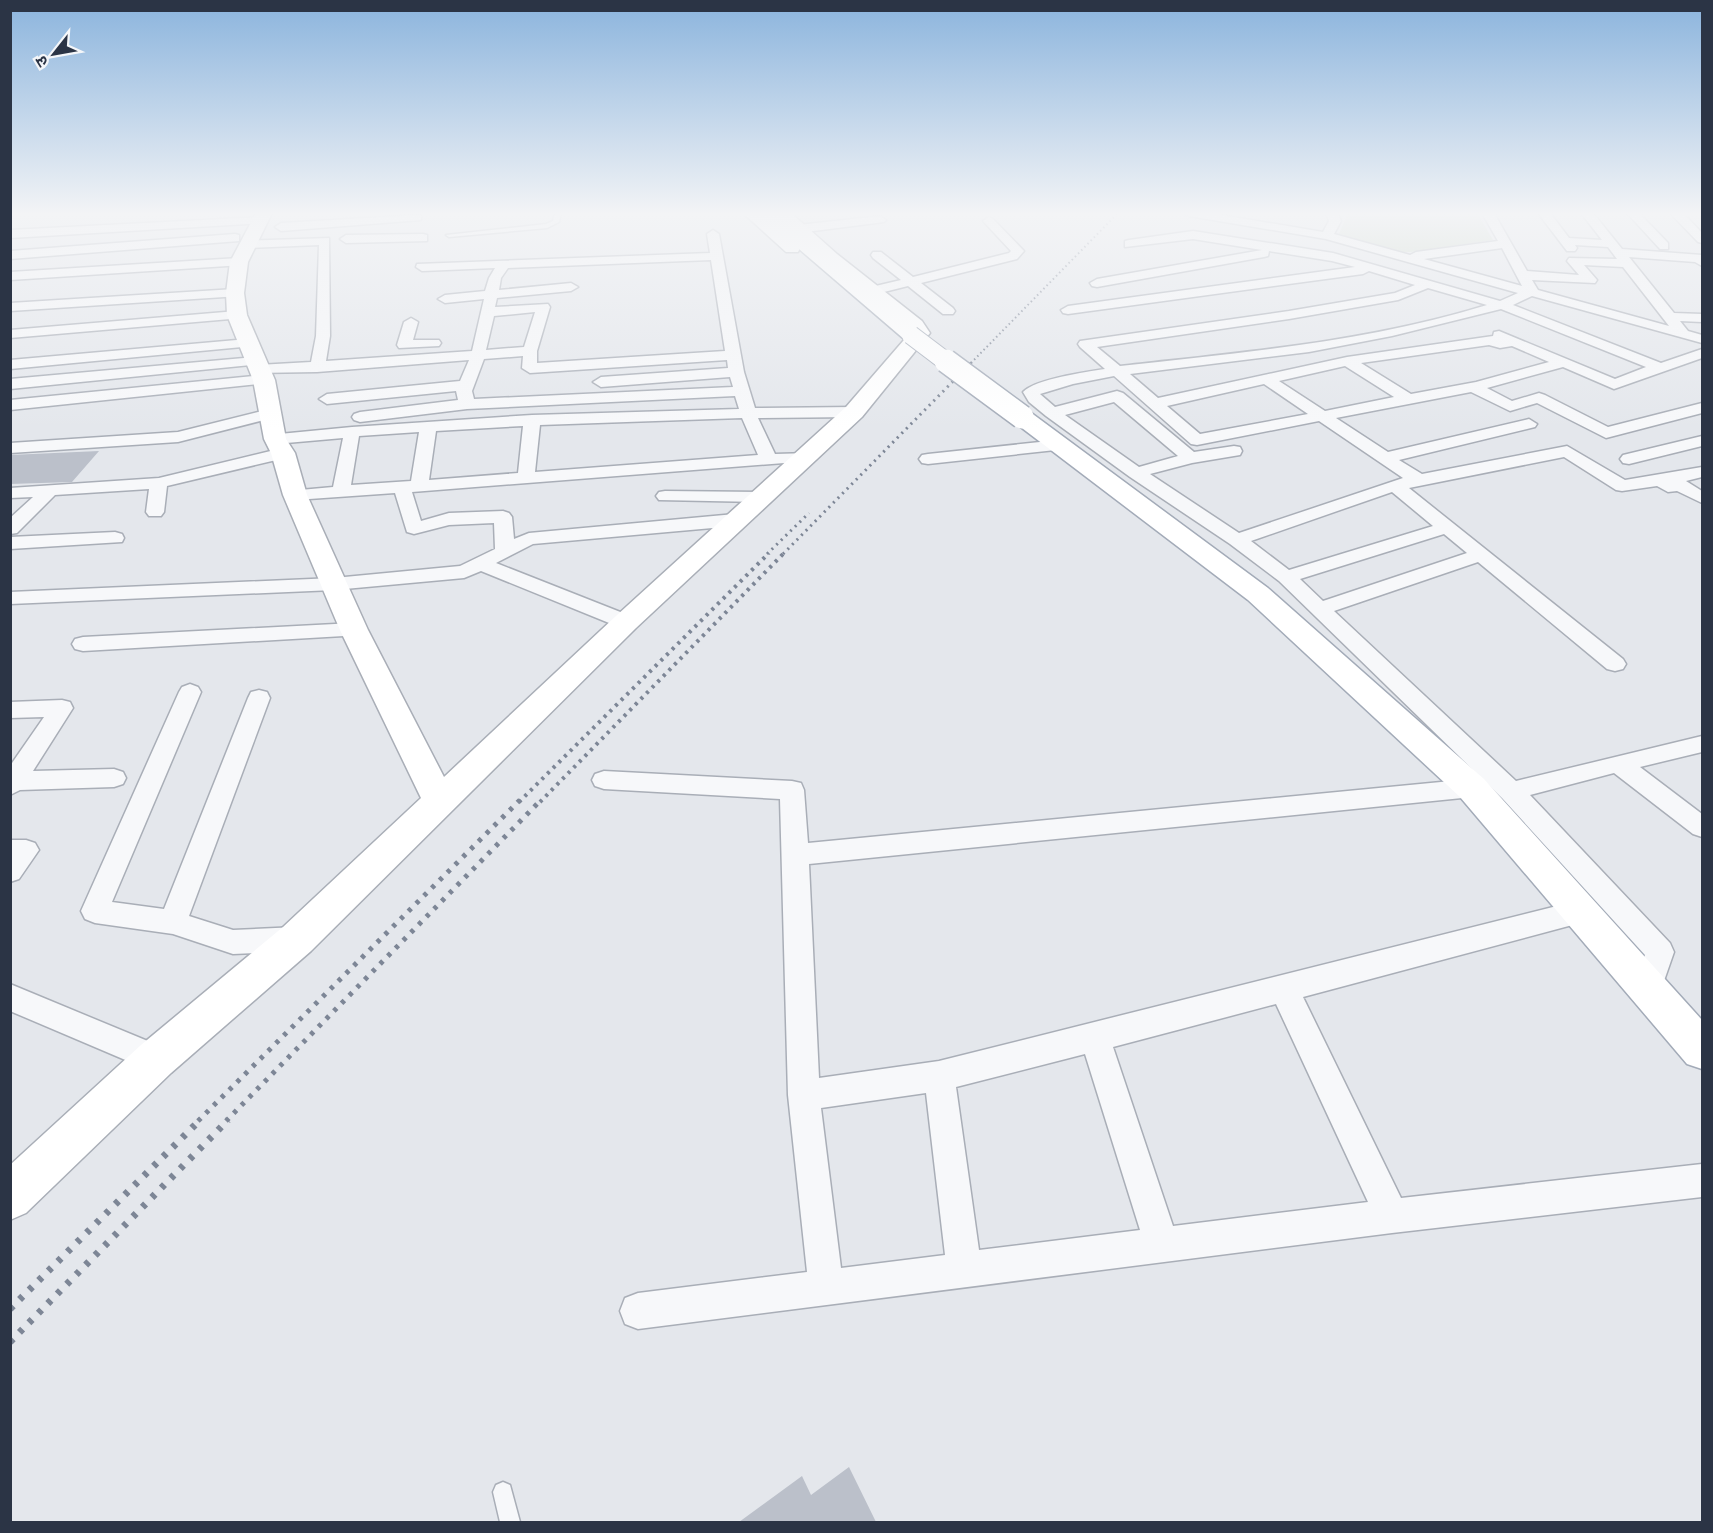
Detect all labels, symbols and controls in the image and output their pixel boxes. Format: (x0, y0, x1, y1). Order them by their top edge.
north arrow (24, 24, 84, 84)
text: उ (30, 52, 52, 71)

